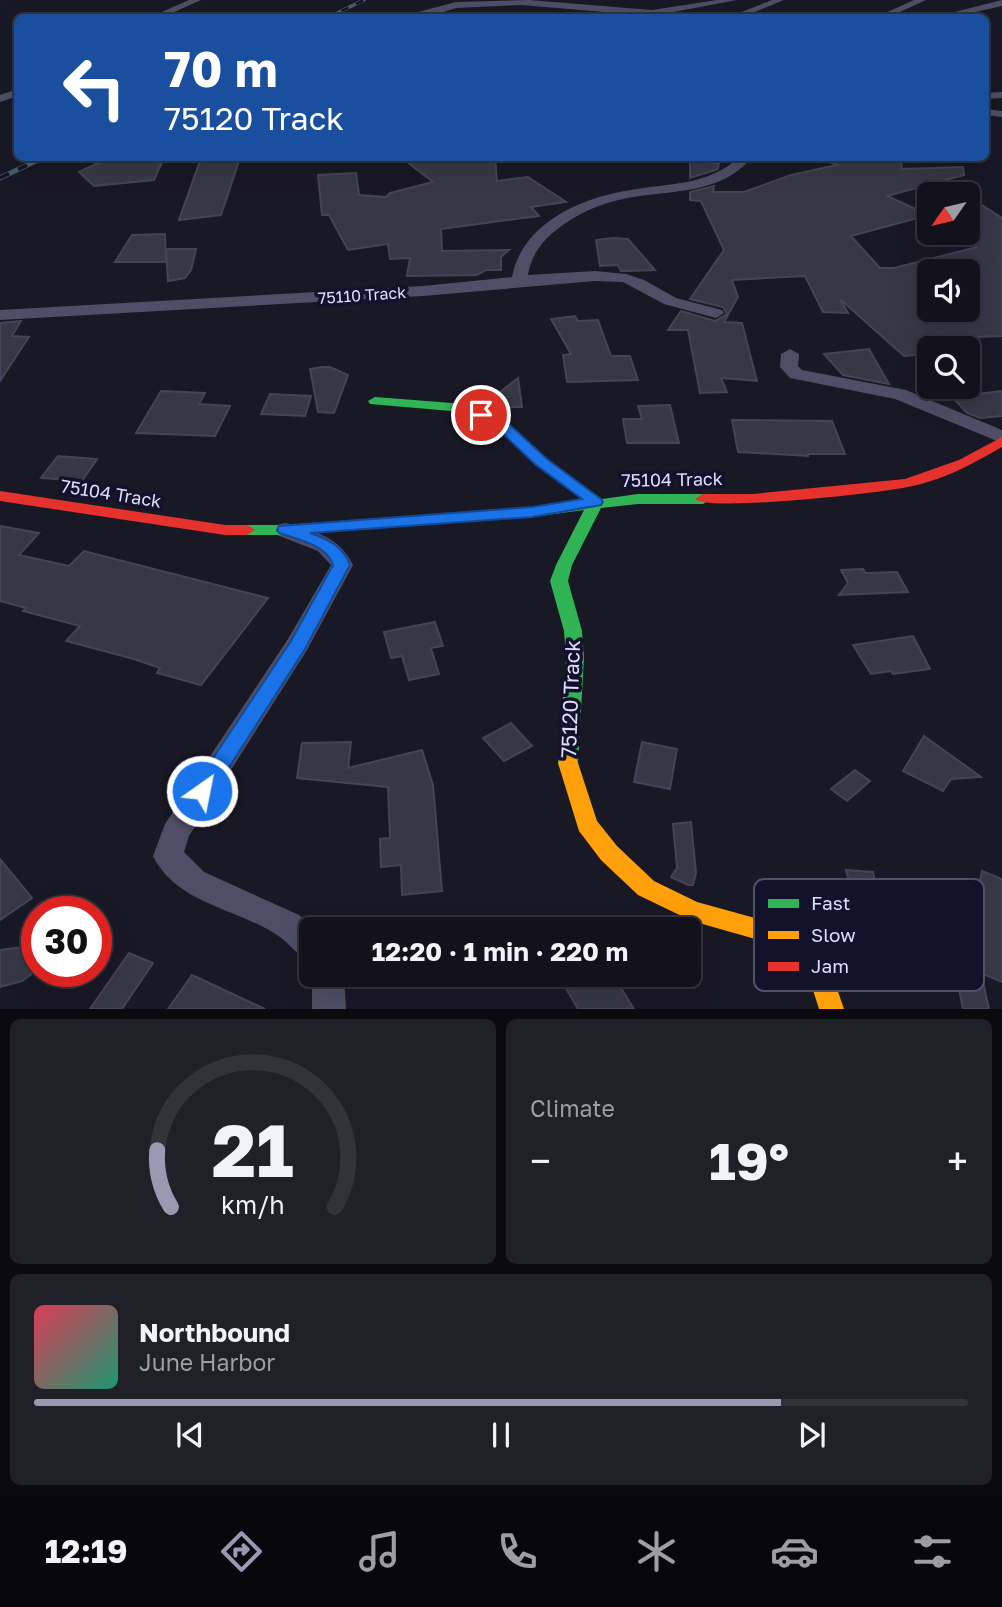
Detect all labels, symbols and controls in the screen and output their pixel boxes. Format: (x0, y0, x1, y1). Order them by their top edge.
text: 70 m (164, 39, 278, 98)
icon: left (49, 42, 140, 133)
text: 75120 Track (164, 99, 344, 137)
north arrow (917, 182, 980, 245)
map controls (917, 182, 980, 399)
button: sound (917, 259, 980, 322)
street label: 75110 Track (317, 282, 407, 308)
button: search (917, 336, 980, 399)
pin (451, 385, 511, 445)
icon: arrive (462, 396, 500, 434)
street label: 75104 Track (621, 467, 723, 491)
street label: 75104 Track (59, 474, 163, 512)
street label: 75120 Track (555, 639, 585, 758)
position arrow (165, 754, 239, 828)
legend (754, 879, 984, 991)
text: Fast (811, 891, 850, 914)
speed limit sign: 30 (21, 896, 112, 987)
text: Slow (811, 923, 856, 946)
text: 12:20 · 1 min · 220 m (372, 936, 628, 967)
text: Jam (811, 954, 849, 977)
text: Climate (530, 1094, 615, 1122)
text: 21 (212, 1107, 294, 1194)
text: 19° (709, 1129, 789, 1191)
text: − (530, 1138, 551, 1183)
text: + (947, 1138, 968, 1183)
text: km/h (221, 1189, 285, 1220)
text: Northbound (139, 1317, 290, 1348)
text: June Harbor (139, 1348, 275, 1376)
icon: previous (171, 1416, 209, 1454)
icon: pause (482, 1416, 520, 1454)
icon: next (793, 1416, 831, 1454)
icon: directions (217, 1527, 266, 1576)
icon: music (355, 1527, 404, 1576)
icon: phone (493, 1527, 542, 1576)
icon: climate (632, 1527, 681, 1576)
icon: car (770, 1527, 819, 1576)
icon: filters (908, 1527, 957, 1576)
text: 12:19 (45, 1532, 128, 1570)

